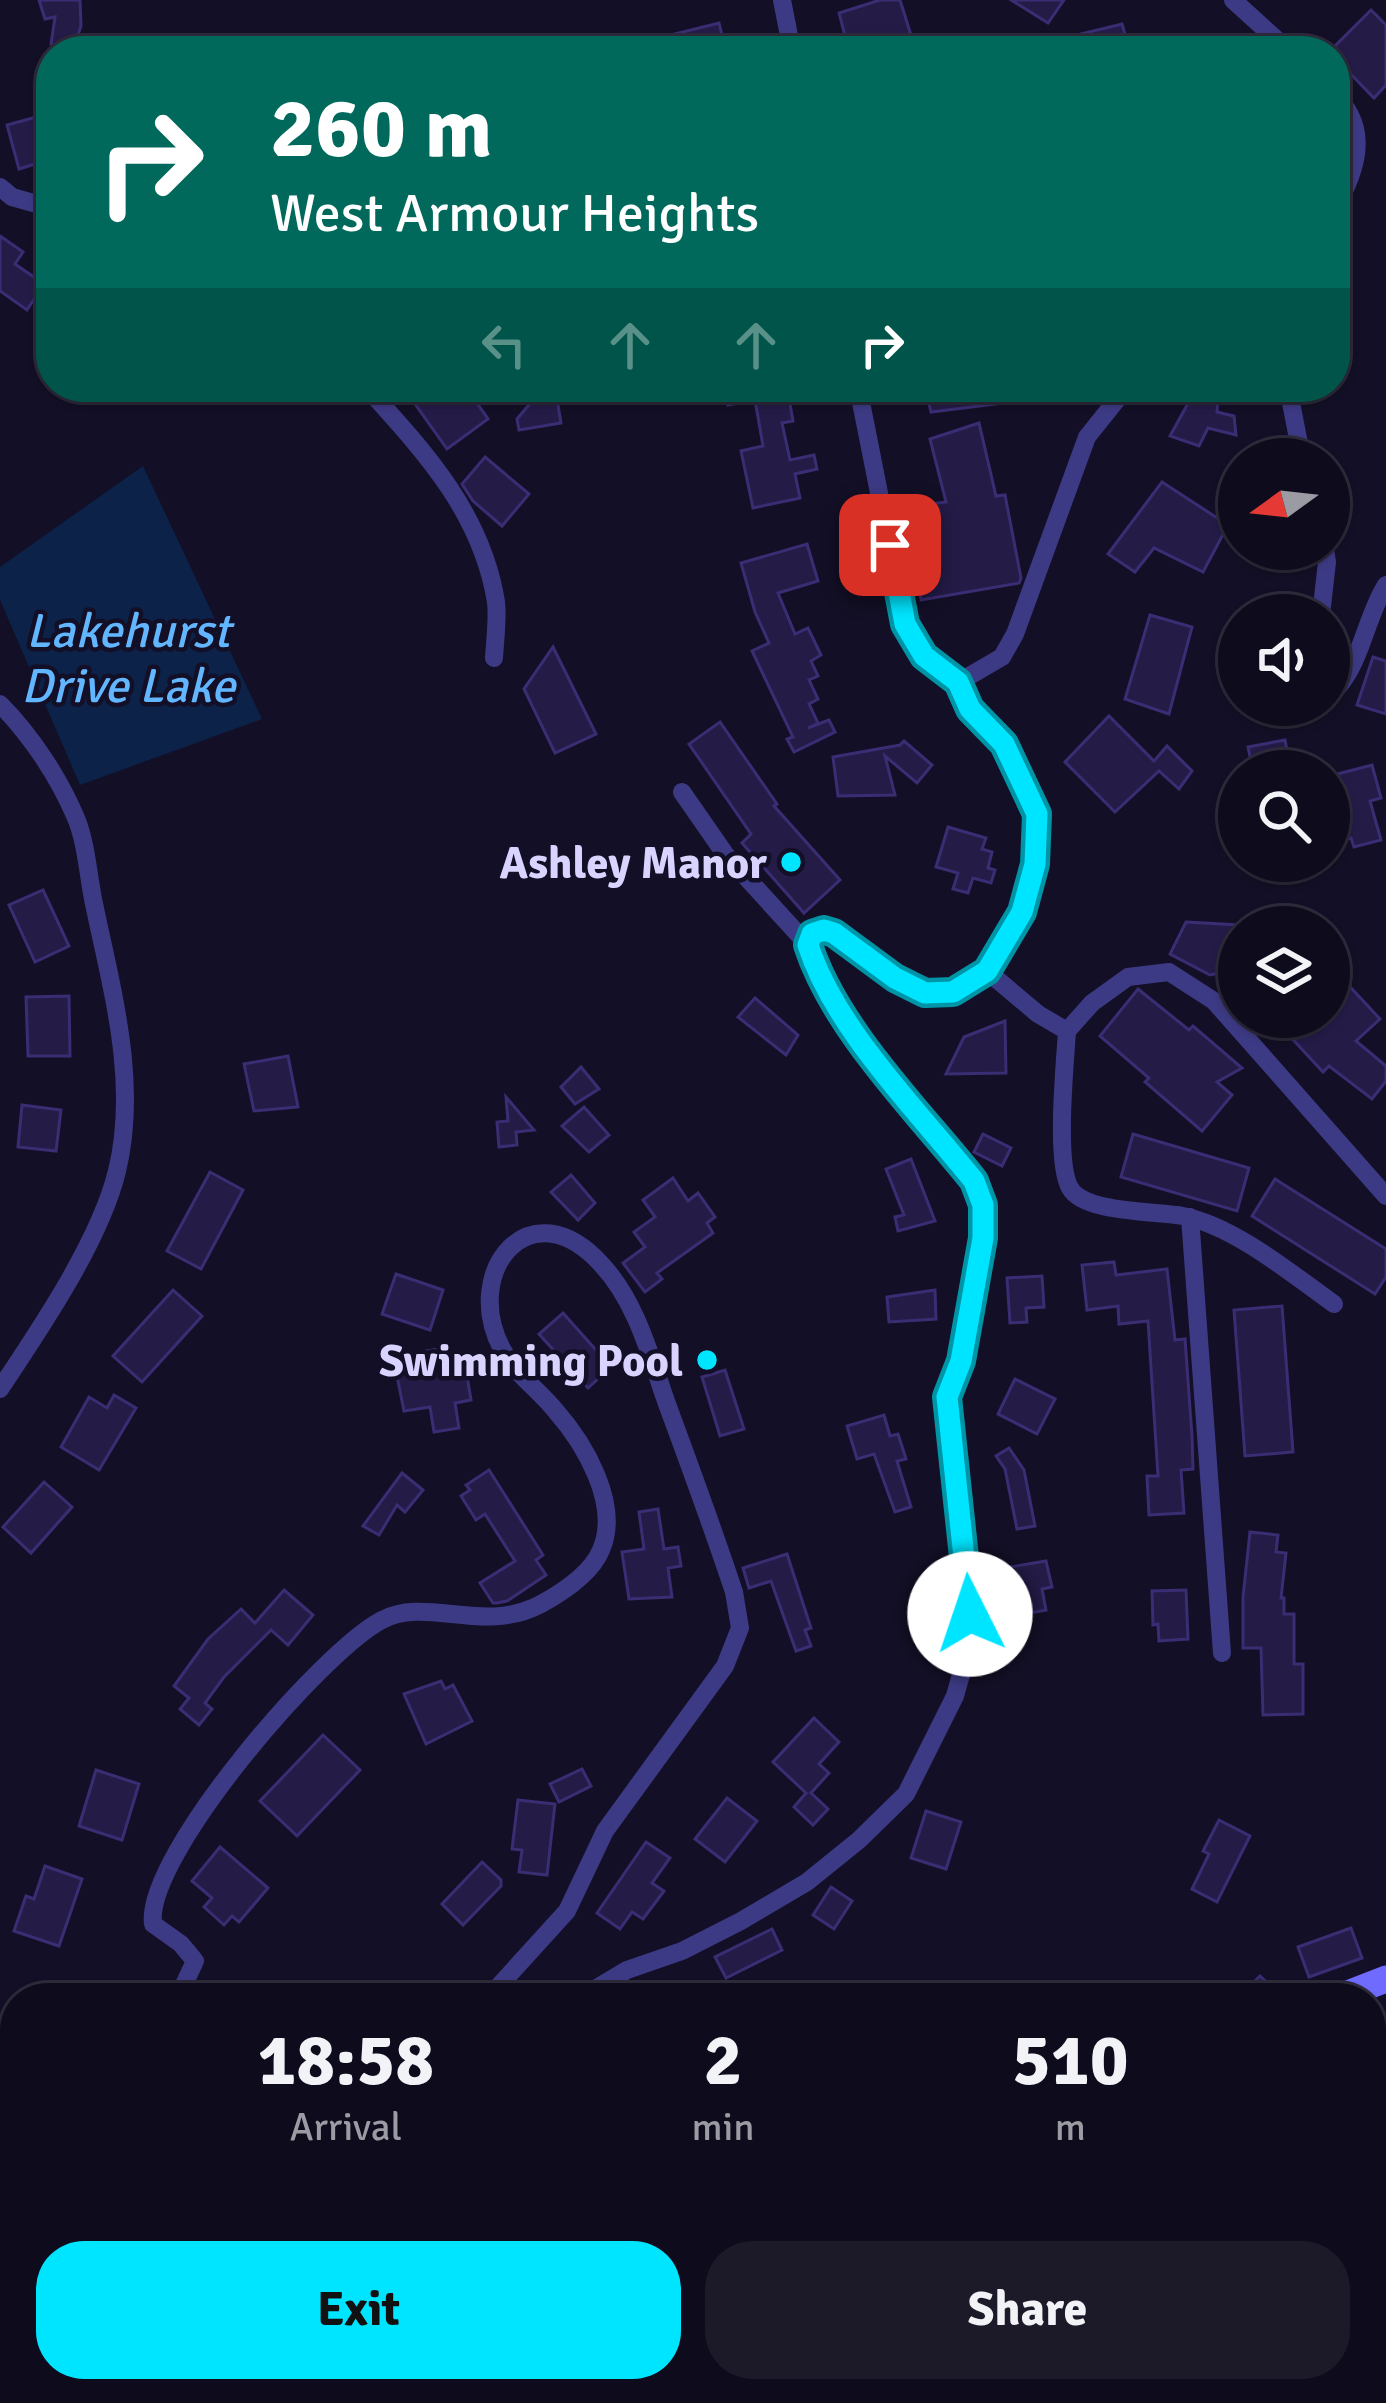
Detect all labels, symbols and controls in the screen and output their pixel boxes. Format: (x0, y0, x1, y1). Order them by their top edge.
text: 260 m (270, 77, 492, 181)
icon: right (72, 84, 228, 240)
text: West Armour Heights (270, 180, 759, 247)
icon: left (471, 312, 537, 378)
icon: ahead (597, 312, 663, 378)
icon: ahead (723, 312, 789, 378)
icon: right (849, 312, 915, 378)
north arrow (1218, 438, 1350, 570)
map controls (1218, 438, 1350, 1038)
pin (839, 494, 941, 596)
icon: arrive (857, 512, 923, 578)
button: sound (1218, 594, 1350, 726)
water label: Lakehurst Drive Lake (21, 602, 237, 716)
button: search (1218, 750, 1350, 882)
place label: Ashley Manor (499, 836, 767, 891)
marker: Ashley Manor (778, 849, 804, 875)
button: layers (1218, 906, 1350, 1038)
place label: Swimming Pool (379, 1334, 683, 1389)
marker: Swimming Pool (694, 1347, 720, 1373)
position arrow (907, 1551, 1033, 1677)
text: 18:58 (257, 2016, 434, 2105)
text: 2 (704, 2016, 742, 2105)
text: 510 (1012, 2016, 1129, 2105)
text: Arrival (290, 2103, 402, 2151)
text: min (692, 2103, 755, 2151)
text: m (1055, 2103, 1086, 2151)
button: Exit (36, 2241, 681, 2379)
button: Share (705, 2241, 1350, 2379)

